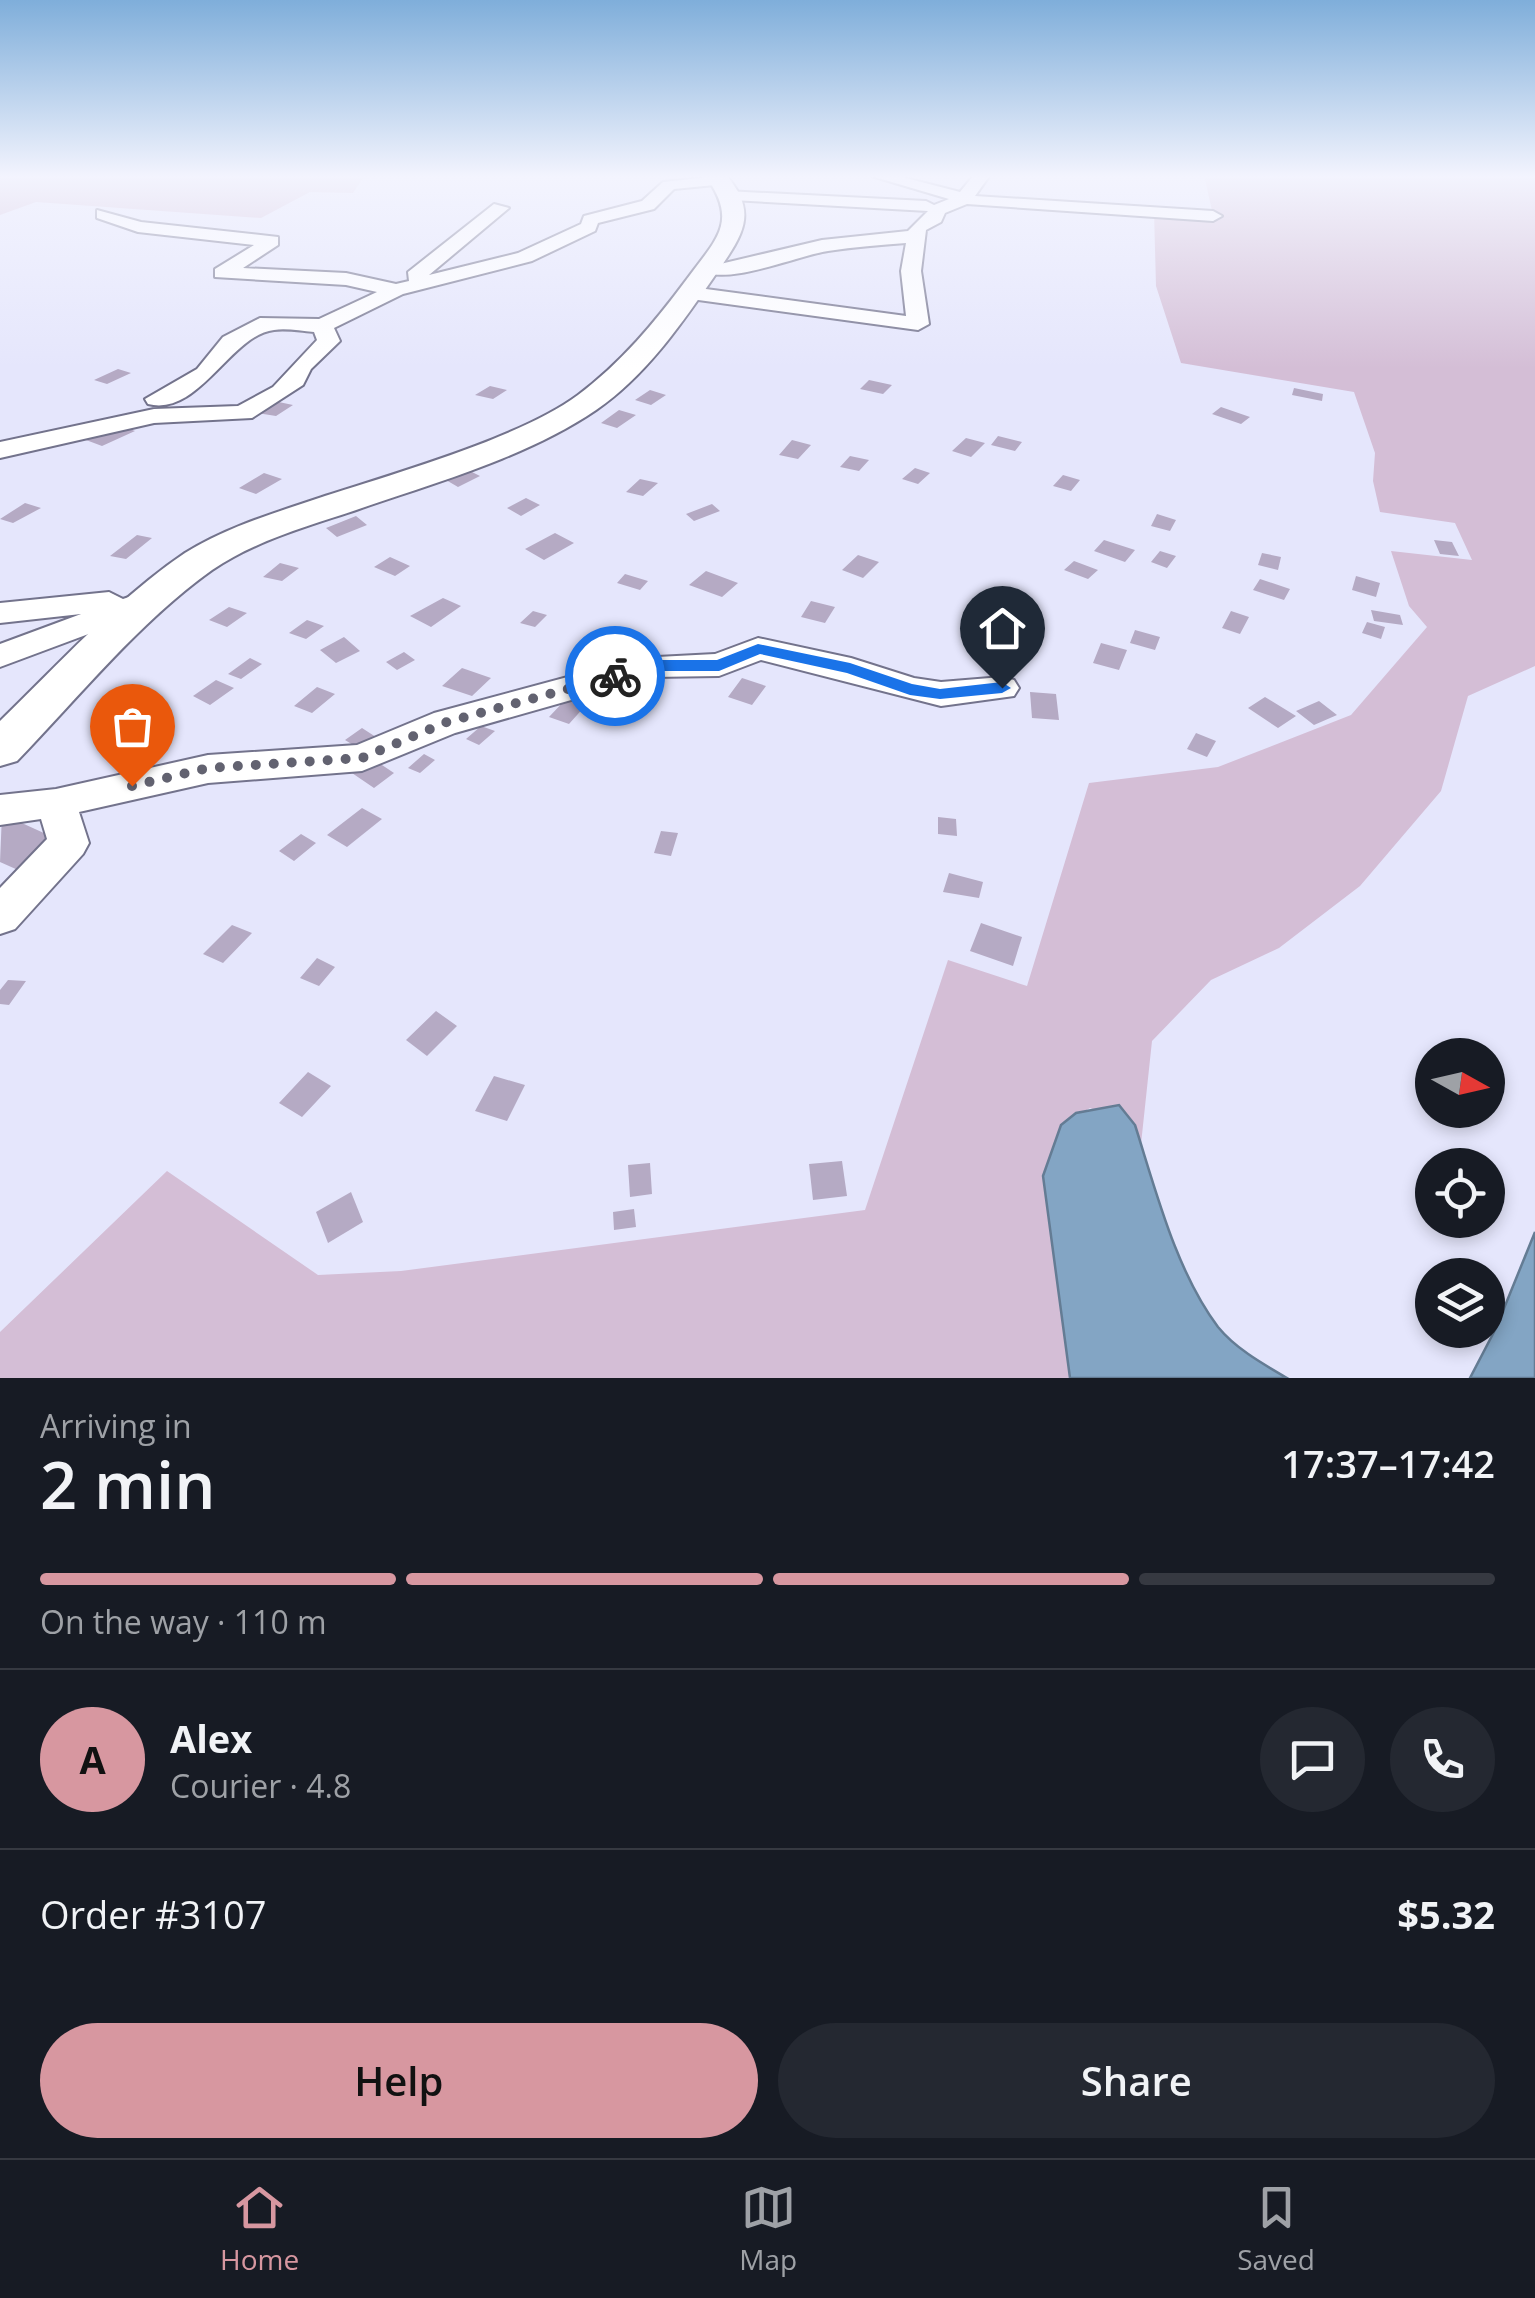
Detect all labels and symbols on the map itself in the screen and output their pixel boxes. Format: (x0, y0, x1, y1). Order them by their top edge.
pin (960, 586, 1045, 689)
courier (565, 626, 665, 726)
pin (90, 684, 175, 787)
north arrow (1415, 1038, 1505, 1128)

